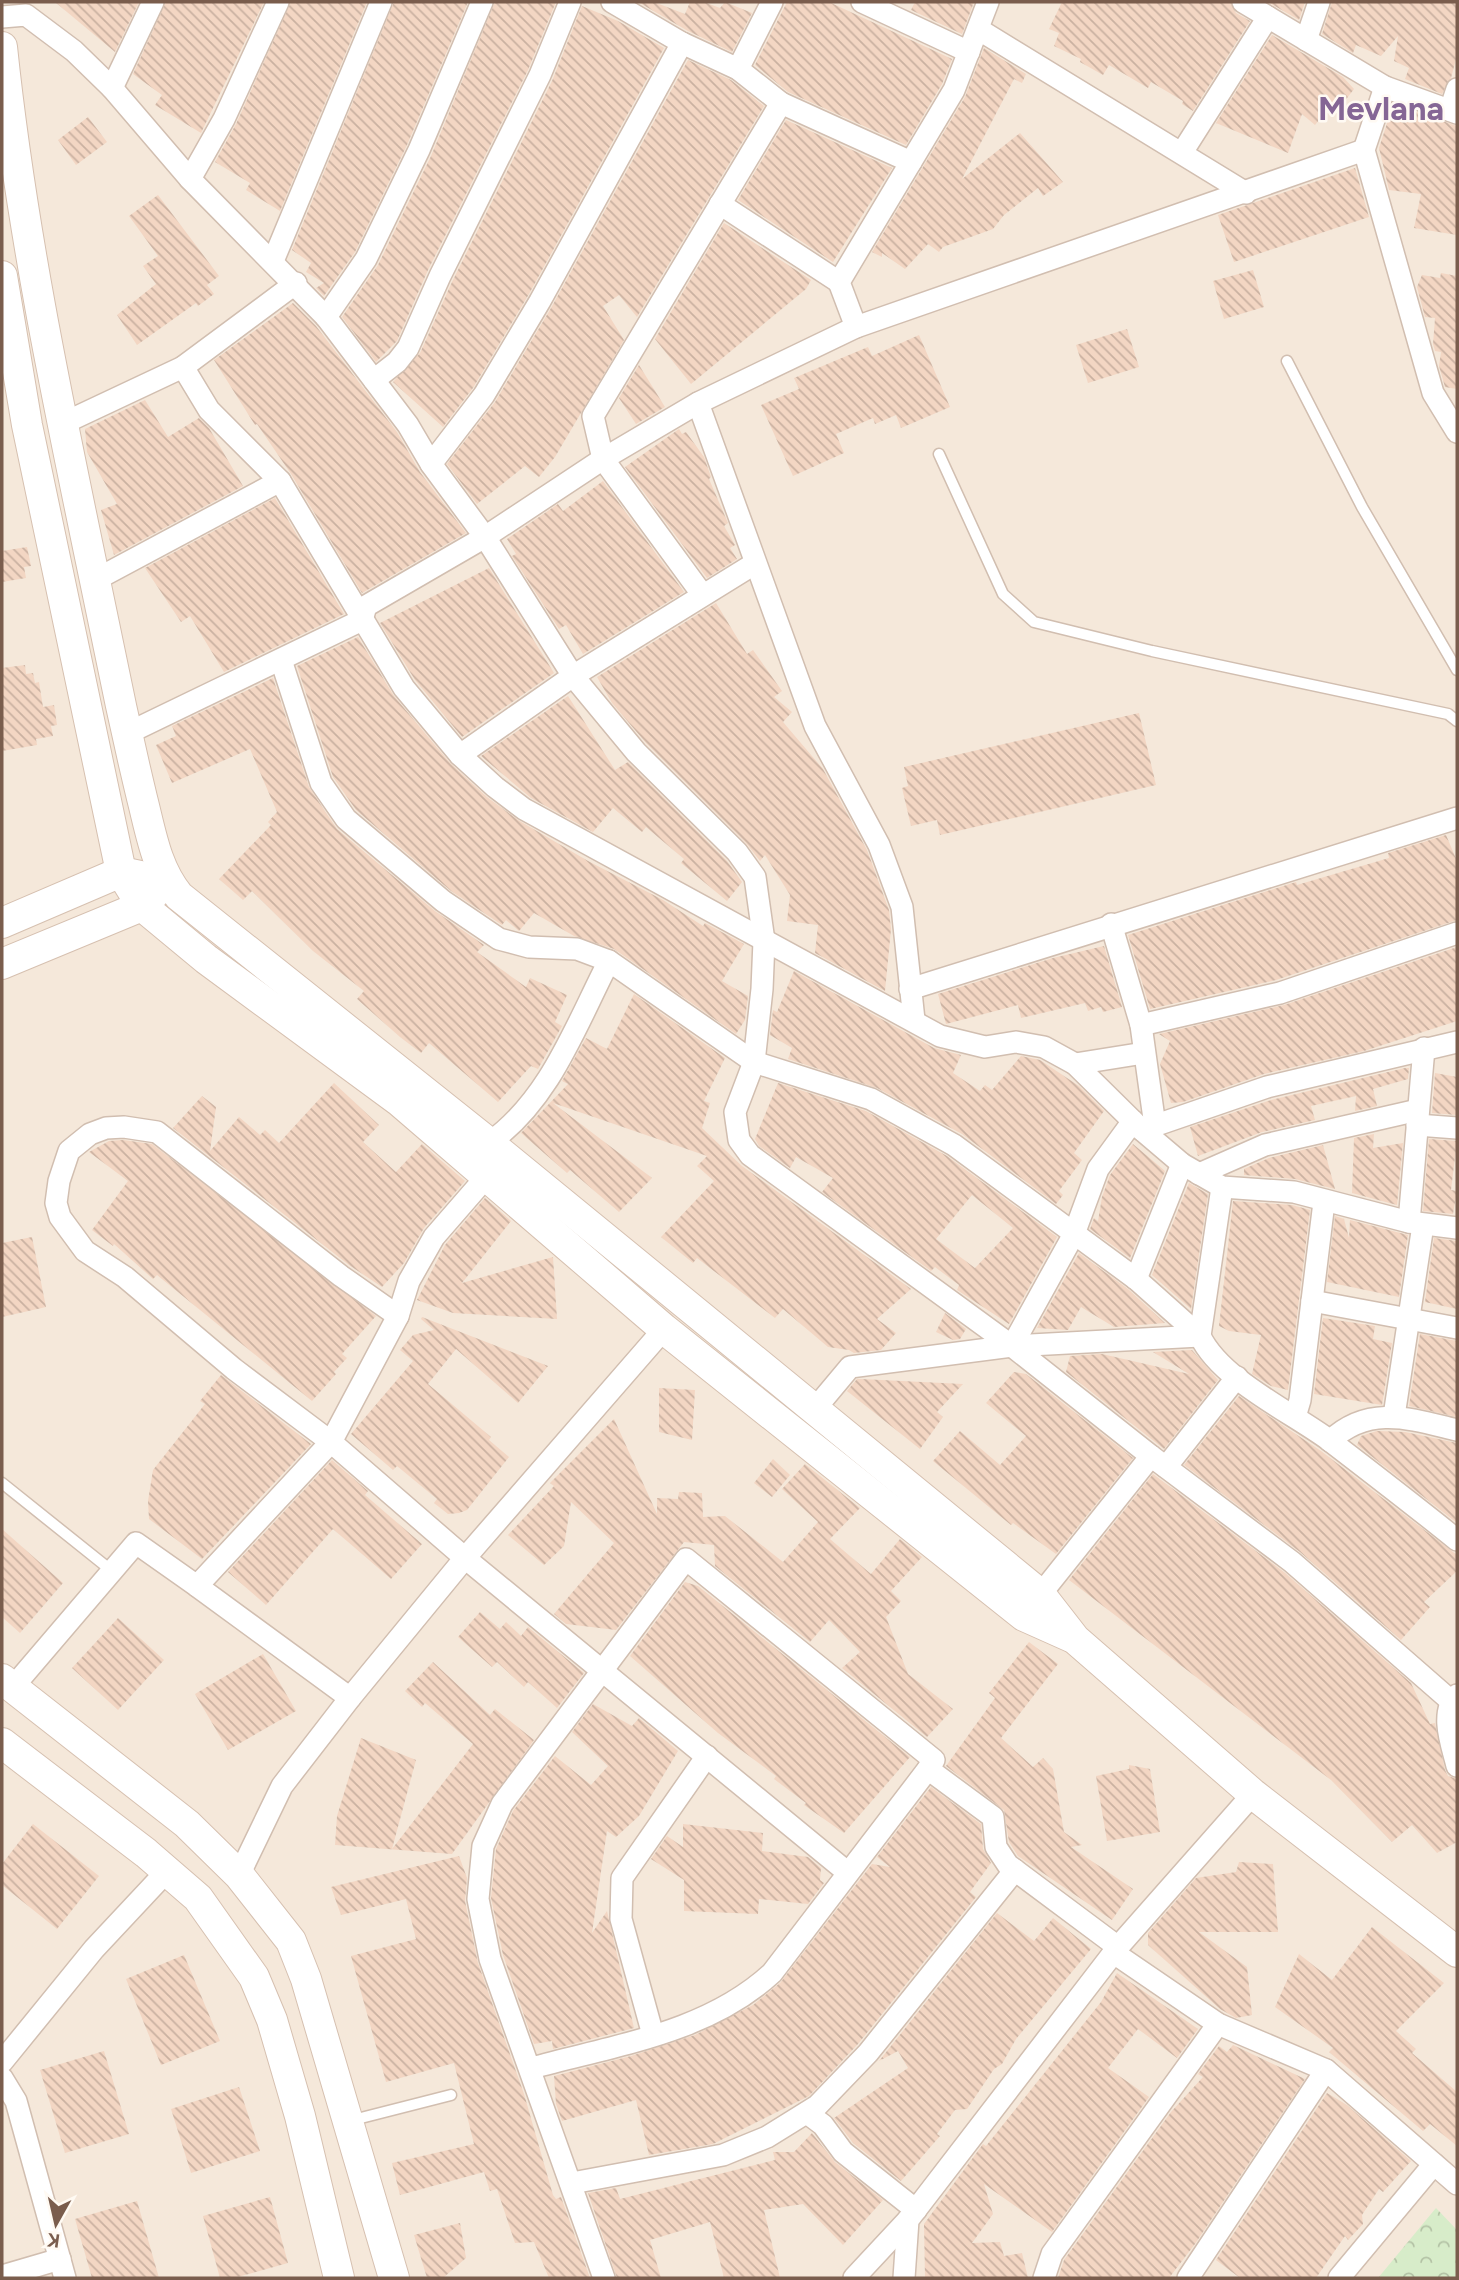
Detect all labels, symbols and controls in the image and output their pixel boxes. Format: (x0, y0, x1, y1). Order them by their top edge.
district label: Mevlana (1318, 89, 1444, 128)
north arrow (21, 2189, 91, 2259)
text: K (45, 2228, 62, 2253)

